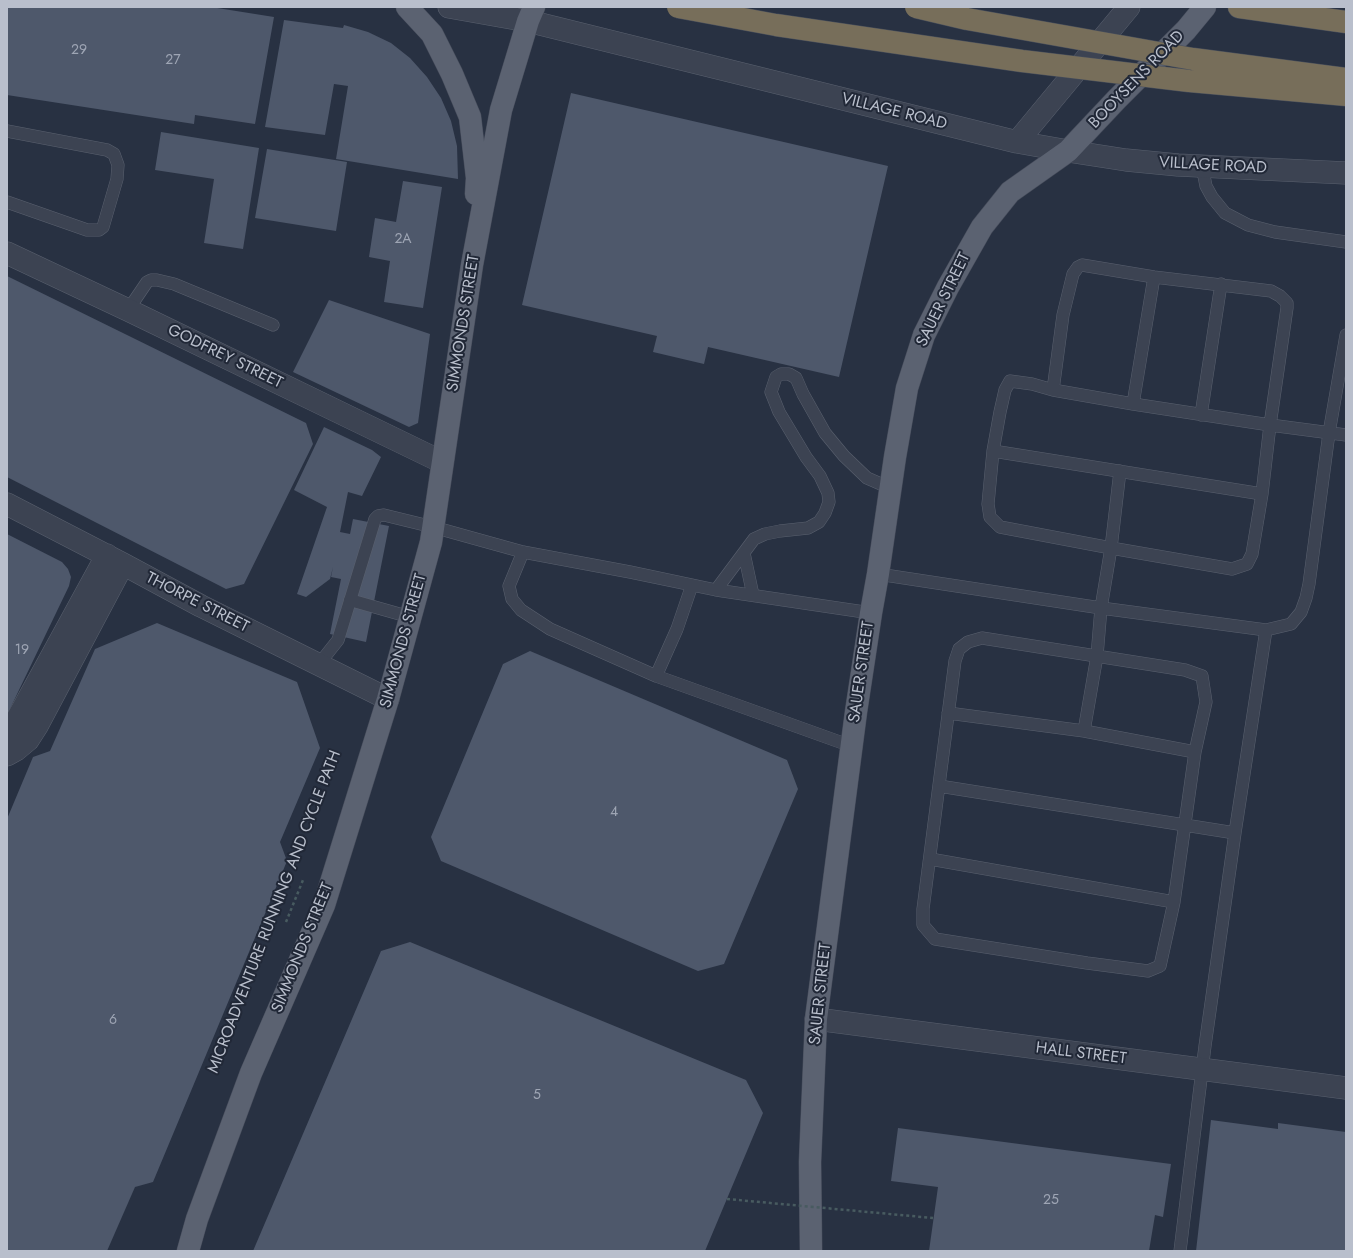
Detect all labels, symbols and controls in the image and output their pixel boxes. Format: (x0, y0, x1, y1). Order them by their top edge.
street label: BOOYSENS ROAD (1085, 27, 1189, 133)
house number: 29 (71, 43, 87, 59)
house number: 27 (165, 53, 181, 69)
street label: VILLAGE ROAD (839, 90, 949, 134)
street label: VILLAGE ROAD (1159, 154, 1267, 178)
house number: 2A (394, 232, 412, 248)
street label: SAUER STREET (913, 250, 975, 350)
street label: SIMMONDS STREET (444, 253, 484, 393)
street label: GODFREY STREET (164, 321, 286, 393)
street label: THORPE STREET (142, 569, 252, 637)
street label: SIMMONDS STREET (377, 572, 431, 710)
street label: SAUER STREET (845, 620, 879, 724)
house number: 19 (15, 643, 29, 659)
street label: MICROADVENTURE RUNNING AND CYCLE PATH (204, 748, 346, 1076)
house number: 4 (610, 805, 618, 821)
street label: SIMMONDS STREET (268, 880, 338, 1016)
street label: SAUER STREET (806, 942, 836, 1046)
house number: 6 (109, 1013, 117, 1029)
street label: HALL STREET (1034, 1039, 1128, 1069)
house number: 5 (533, 1088, 541, 1104)
house number: 25 (1043, 1193, 1059, 1209)

